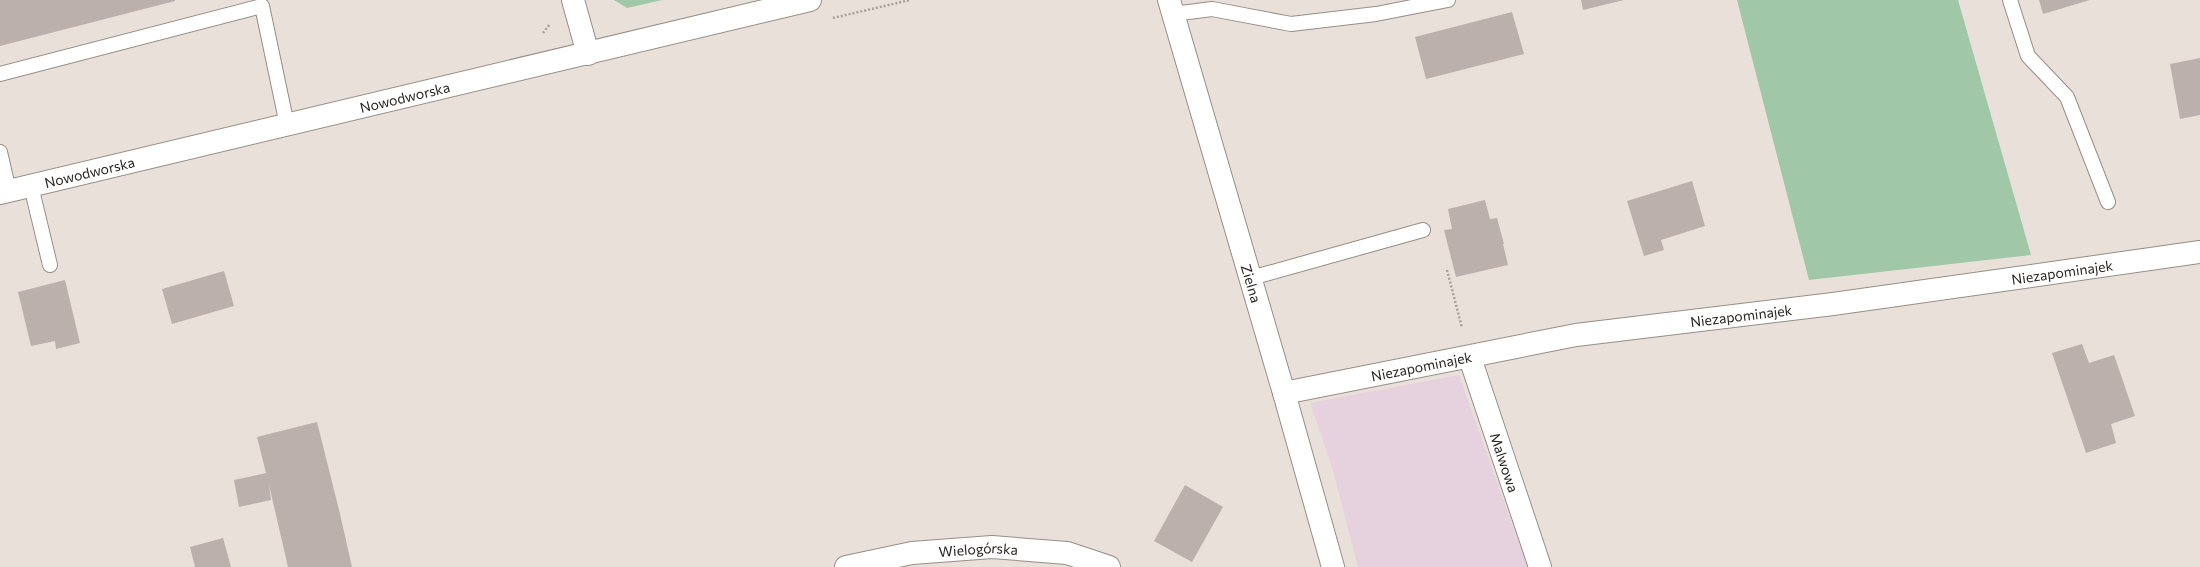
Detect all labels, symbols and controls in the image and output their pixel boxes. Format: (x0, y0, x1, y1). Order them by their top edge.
street label: Nowodworska (358, 78, 451, 116)
street label: Nowodworska (43, 153, 136, 191)
street label: Niezapominajek (2010, 256, 2114, 287)
street label: Zielna (1238, 262, 1266, 304)
street label: Niezapominajek (1689, 300, 1793, 330)
street label: Niezapominajek (1370, 347, 1474, 384)
street label: Malwowa (1487, 430, 1523, 494)
street label: Wielogórska (938, 538, 1019, 559)

